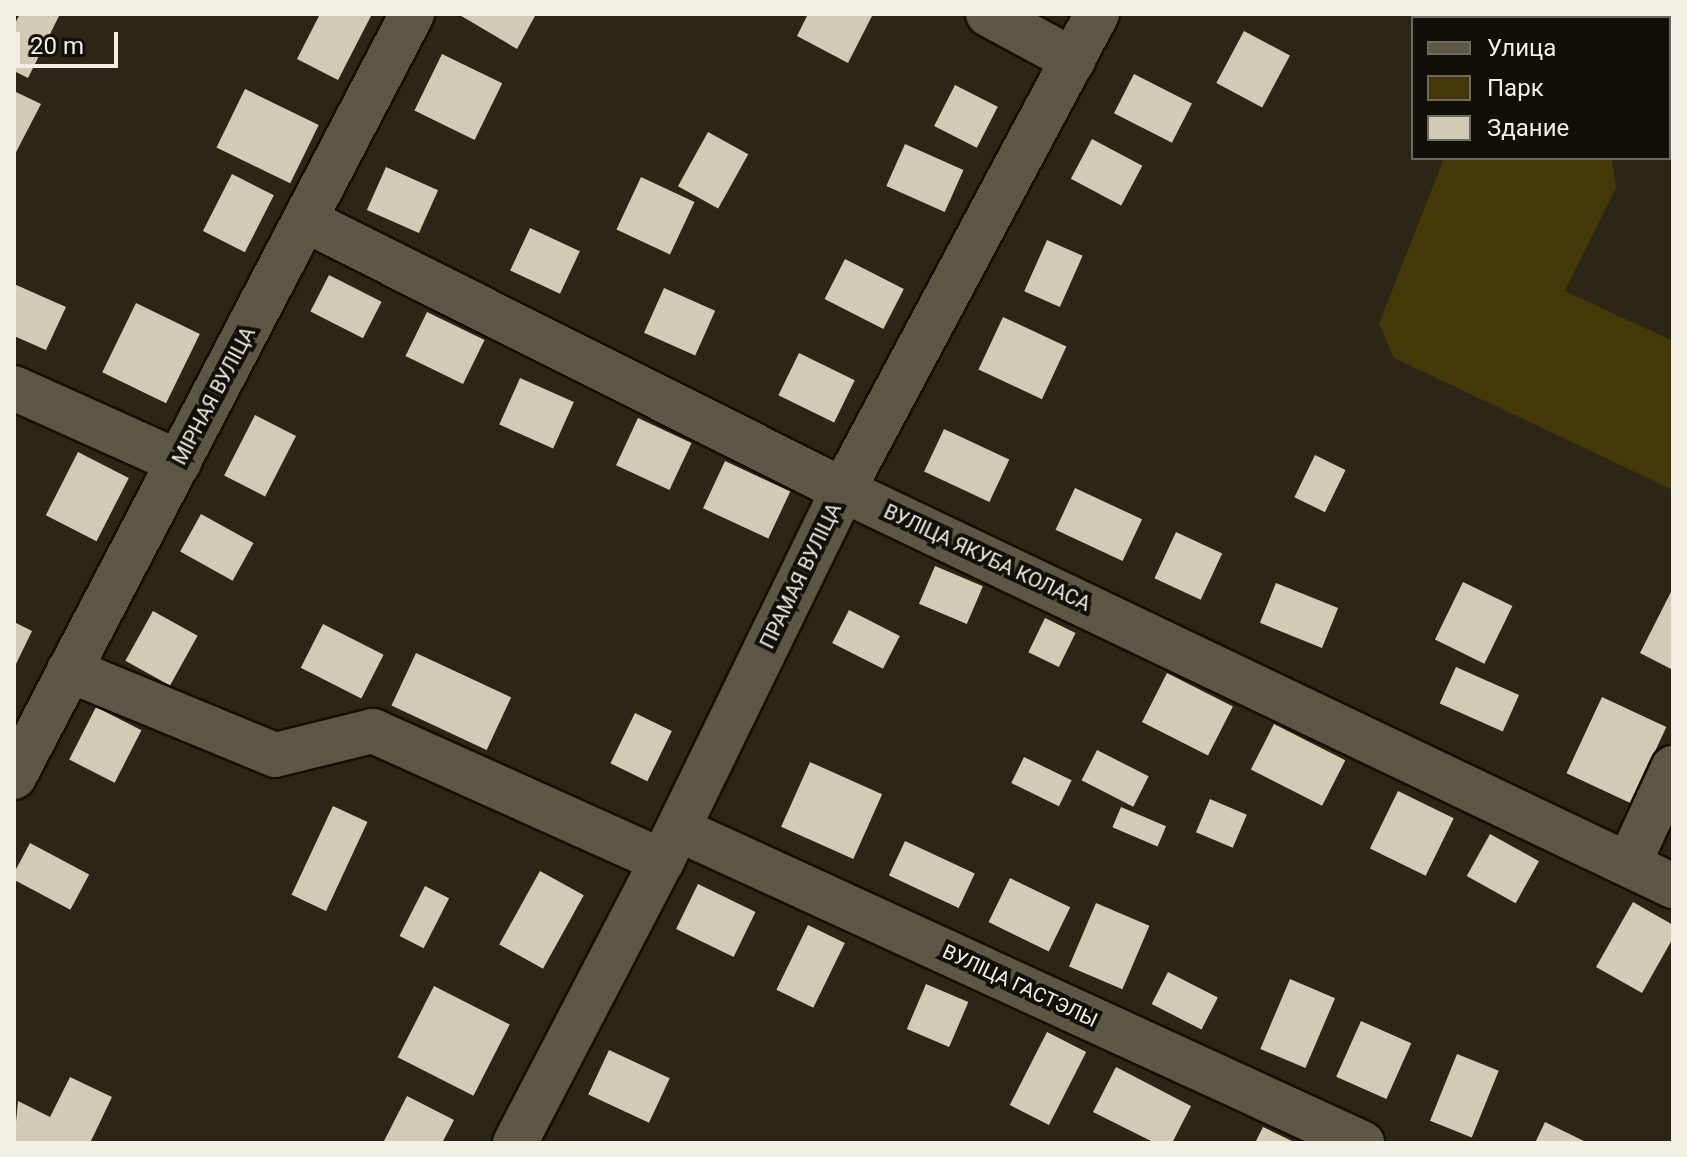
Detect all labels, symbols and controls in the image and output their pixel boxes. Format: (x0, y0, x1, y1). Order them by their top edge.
scale bar (20, 16, 122, 66)
legend (1411, 16, 1671, 160)
text: 20 m (30, 32, 84, 60)
text: Улица (1487, 34, 1556, 62)
text: Парк (1487, 74, 1544, 102)
text: Здание (1487, 114, 1569, 142)
street label: МІРНАЯ ВУЛІЦА (168, 323, 260, 469)
street label: ПРАМАЯ ВУЛІЦА (755, 499, 847, 653)
street label: ВУЛІЦА ЯКУБА КОЛАСА (880, 500, 1094, 616)
street label: ВУЛІЦА ГАСТЭЛЫ (939, 940, 1101, 1032)

